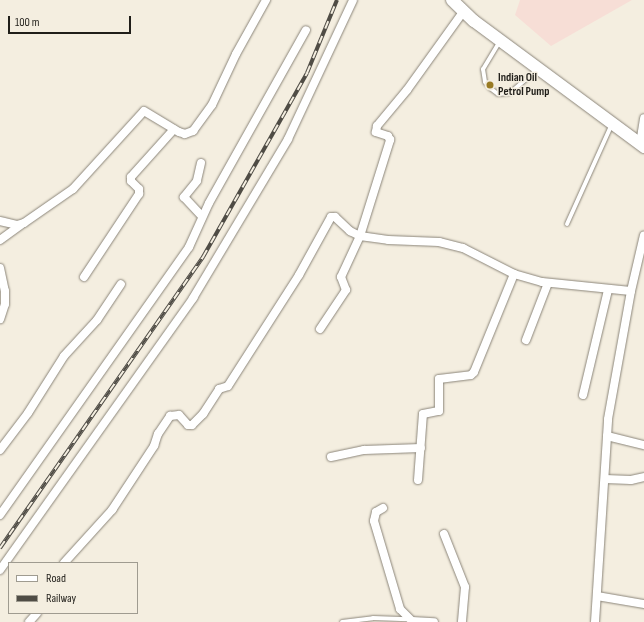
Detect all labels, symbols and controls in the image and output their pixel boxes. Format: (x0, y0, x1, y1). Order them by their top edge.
scale bar (10, 8, 133, 34)
text: 100 m (15, 15, 40, 30)
place label: Indian Oil Petrol Pump (498, 71, 549, 99)
marker: Indian Oil Petrol Pump (485, 80, 495, 90)
legend (8, 562, 138, 614)
text: Road (46, 571, 66, 586)
text: Railway (46, 591, 76, 606)

